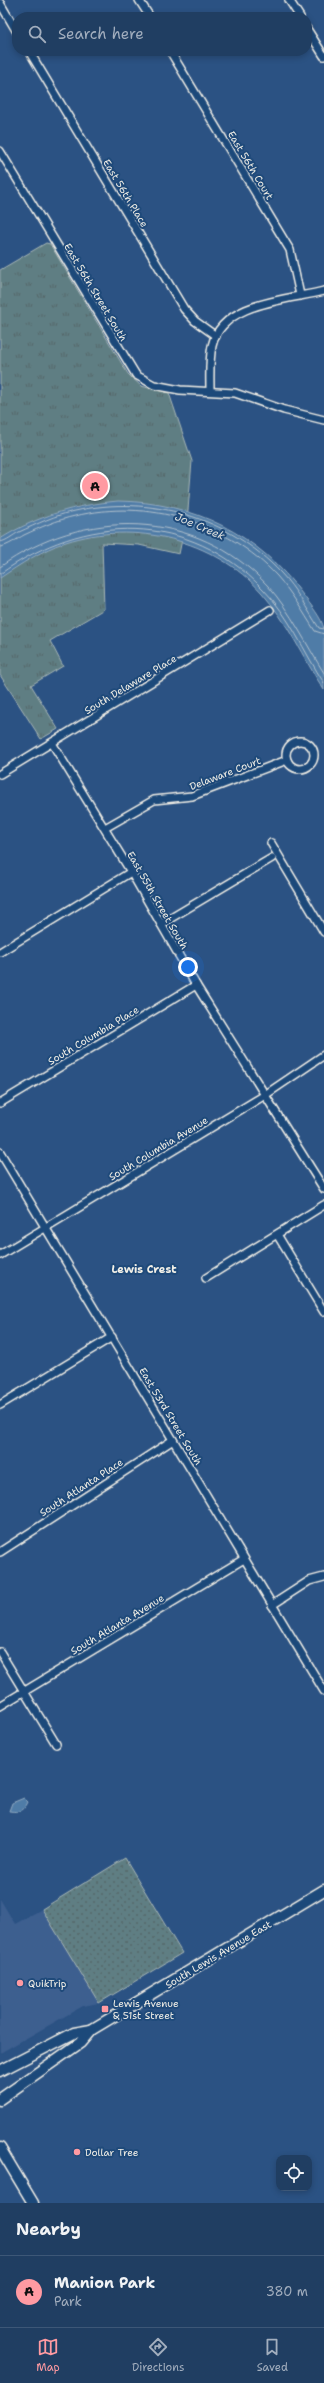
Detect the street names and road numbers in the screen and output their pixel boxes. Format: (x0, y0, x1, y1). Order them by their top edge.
street label: East 56th Court (225, 129, 276, 202)
street label: East 56th Place (100, 157, 151, 230)
street label: East 56th Street South (61, 241, 130, 344)
street label: South Delaware Place (82, 652, 179, 717)
street label: Delaware Court (188, 754, 263, 793)
street label: East 55th Street South (124, 849, 191, 952)
street label: South Columbia Place (45, 1003, 141, 1068)
street label: South Columbia Avenue (106, 1113, 211, 1183)
street label: East 53rd Street South (136, 1365, 205, 1467)
street label: South Atlanta Place (37, 1455, 126, 1519)
street label: South Atlanta Avenue (68, 1591, 167, 1658)
street label: South Lewis Avenue East (163, 1918, 274, 1991)

